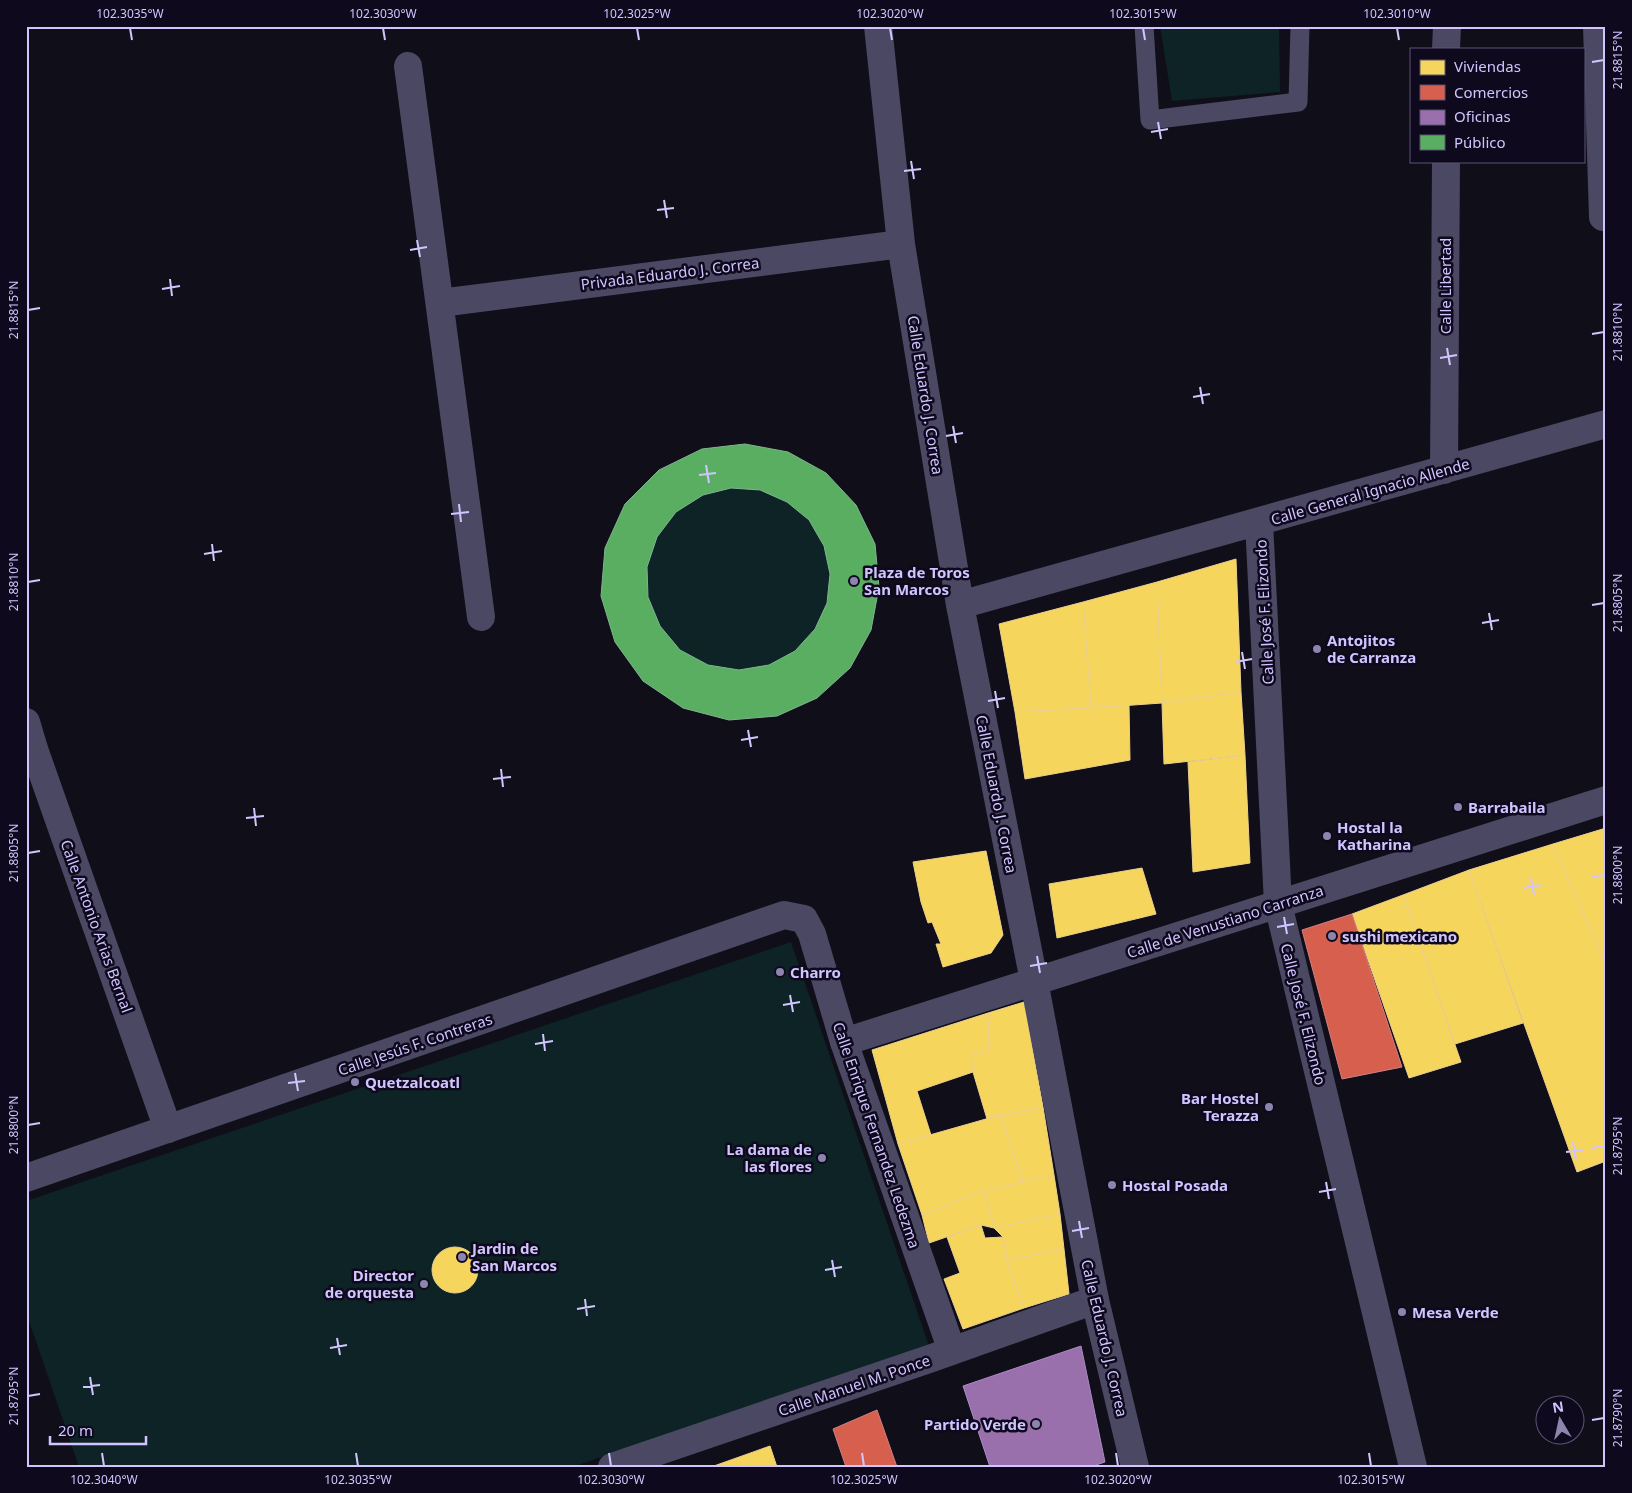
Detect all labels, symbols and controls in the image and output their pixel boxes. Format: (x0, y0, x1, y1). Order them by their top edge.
text: 102.3035°W (96, 5, 164, 22)
text: 102.3030°W (349, 5, 417, 22)
text: 102.3025°W (603, 5, 671, 22)
text: 102.3020°W (856, 5, 924, 22)
text: 102.3015°W (1109, 5, 1177, 22)
text: 102.3010°W (1363, 5, 1431, 22)
text: 21.8815°N (1609, 31, 1626, 89)
legend (1410, 48, 1584, 162)
text: Viviendas (1454, 56, 1521, 76)
text: Comercios (1454, 82, 1528, 102)
text: Oficinas (1454, 106, 1511, 126)
text: Público (1454, 132, 1506, 152)
street label: Calle Libertad (1435, 238, 1455, 334)
street label: Privada Eduardo J. Correa (580, 252, 760, 294)
text: 21.8815°N (5, 281, 22, 339)
text: 21.8810°N (1609, 303, 1626, 361)
street label: Calle Eduardo J. Correa (904, 314, 948, 476)
street label: Calle General Ignacio Allende (1268, 453, 1472, 529)
street label: Calle José F. Elizondo (1250, 539, 1278, 685)
text: 21.8810°N (5, 553, 22, 611)
place label: Plaza de Toros San Marcos (864, 562, 970, 599)
text: 21.8805°N (1609, 574, 1626, 632)
marker: Plaza de Toros San Marcos (848, 575, 860, 587)
place label: Antojitos de Carranza (1327, 630, 1416, 667)
marker: Antojitos de Carranza (1311, 643, 1323, 655)
street label: Calle Eduardo J. Correa (972, 713, 1022, 875)
place label: Barrabaila (1468, 797, 1545, 817)
marker: Barrabaila (1452, 801, 1464, 813)
place label: Hostal la Katharina (1337, 817, 1411, 854)
text: 21.8805°N (5, 824, 22, 882)
marker: Hostal la Katharina (1321, 830, 1333, 842)
street label: Calle Antonio Arias Bernal (56, 837, 138, 1015)
text: 21.8800°N (1609, 846, 1626, 904)
street label: Calle de Venustiano Carranza (1124, 880, 1326, 962)
place label: sushi mexicano (1342, 926, 1457, 946)
marker: sushi mexicano (1326, 930, 1338, 942)
street label: Calle José F. Elizondo (1277, 941, 1331, 1087)
place label: Charro (790, 962, 841, 982)
marker: Charro (774, 966, 786, 978)
street label: Calle Jesús F. Contreras (335, 1008, 495, 1080)
street label: Calle Enrique Fernandez Ledezma (829, 1019, 925, 1251)
place label: Quetzalcoatl (365, 1072, 460, 1092)
marker: Quetzalcoatl (349, 1076, 361, 1088)
place label: Bar Hostel Terazza (1181, 1088, 1259, 1125)
text: 21.8800°N (5, 1096, 22, 1154)
marker: Bar Hostel Terazza (1263, 1101, 1275, 1113)
text: 21.8795°N (1609, 1117, 1626, 1175)
place label: La dama de las flores (726, 1139, 812, 1176)
marker: La dama de las flores (816, 1152, 828, 1164)
place label: Hostal Posada (1122, 1175, 1228, 1195)
marker: Hostal Posada (1106, 1179, 1118, 1191)
place label: Jardin de San Marcos (470, 1238, 557, 1275)
marker: Jardin de San Marcos (456, 1251, 468, 1263)
street label: Calle Eduardo J. Correa (1077, 1257, 1133, 1419)
place label: Director de orquesta (325, 1265, 414, 1302)
marker: Director de orquesta (418, 1278, 430, 1290)
place label: Mesa Verde (1412, 1302, 1499, 1322)
marker: Mesa Verde (1396, 1306, 1408, 1318)
street label: Calle Manuel M. Ponce (775, 1350, 933, 1420)
text: 21.8795°N (5, 1367, 22, 1425)
text: 21.8790°N (1609, 1389, 1626, 1447)
north arrow (1534, 1396, 1584, 1446)
text: N (1551, 1396, 1565, 1417)
scale bar (50, 1413, 146, 1445)
place label: Partido Verde (924, 1414, 1026, 1434)
marker: Partido Verde (1030, 1418, 1042, 1430)
text: 20 m (58, 1420, 93, 1440)
text: 102.3040°W (70, 1471, 138, 1488)
text: 102.3035°W (324, 1471, 392, 1488)
text: 102.3030°W (577, 1471, 645, 1488)
text: 102.3025°W (830, 1471, 898, 1488)
text: 102.3020°W (1084, 1471, 1152, 1488)
text: 102.3015°W (1337, 1471, 1405, 1488)

